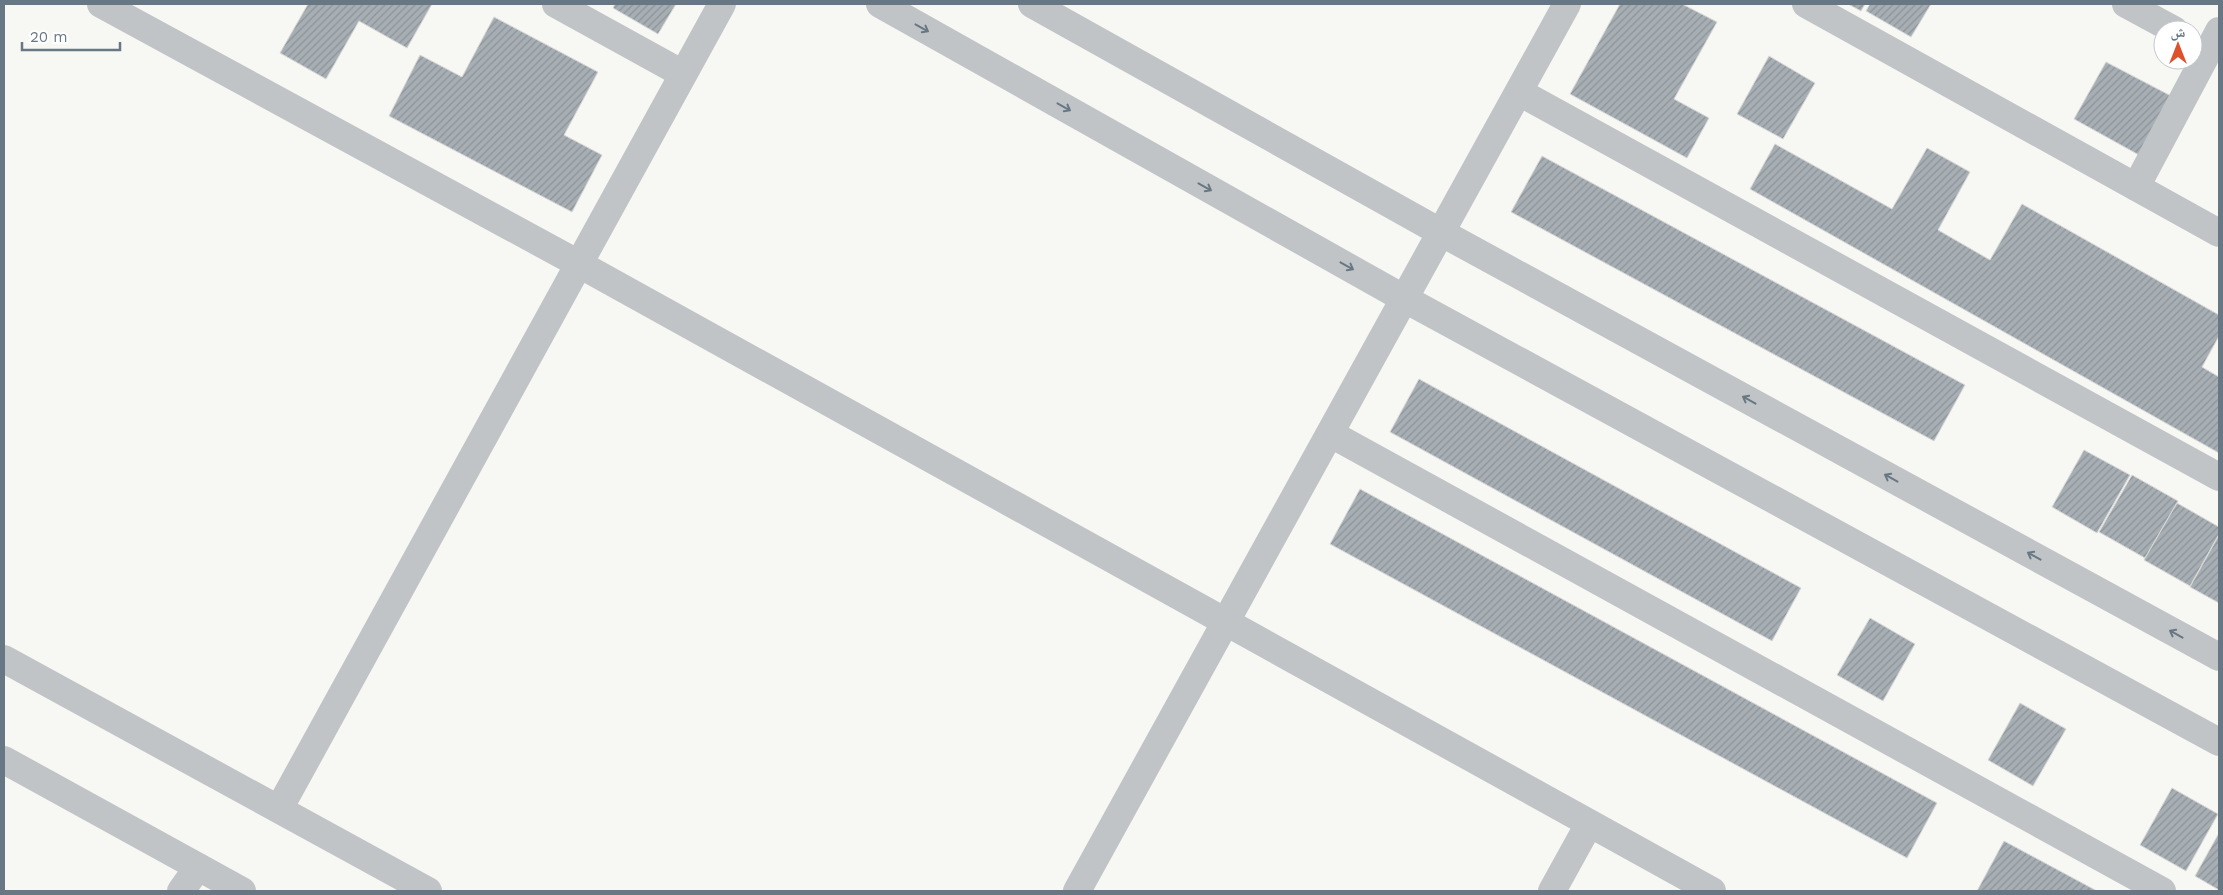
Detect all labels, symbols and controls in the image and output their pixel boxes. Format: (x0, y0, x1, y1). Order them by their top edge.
scale bar (22, 20, 120, 52)
north arrow (2153, 20, 2203, 70)
one-way arrow (914, 23, 929, 33)
text: ش (2171, 24, 2186, 41)
text: 20 m (30, 28, 68, 46)
one-way arrow (1056, 102, 1071, 112)
one-way arrow (1198, 182, 1212, 192)
one-way arrow (1340, 262, 1354, 272)
one-way arrow (1741, 395, 1756, 405)
one-way arrow (1884, 473, 1899, 483)
one-way arrow (2027, 551, 2042, 560)
one-way arrow (2170, 628, 2184, 638)

